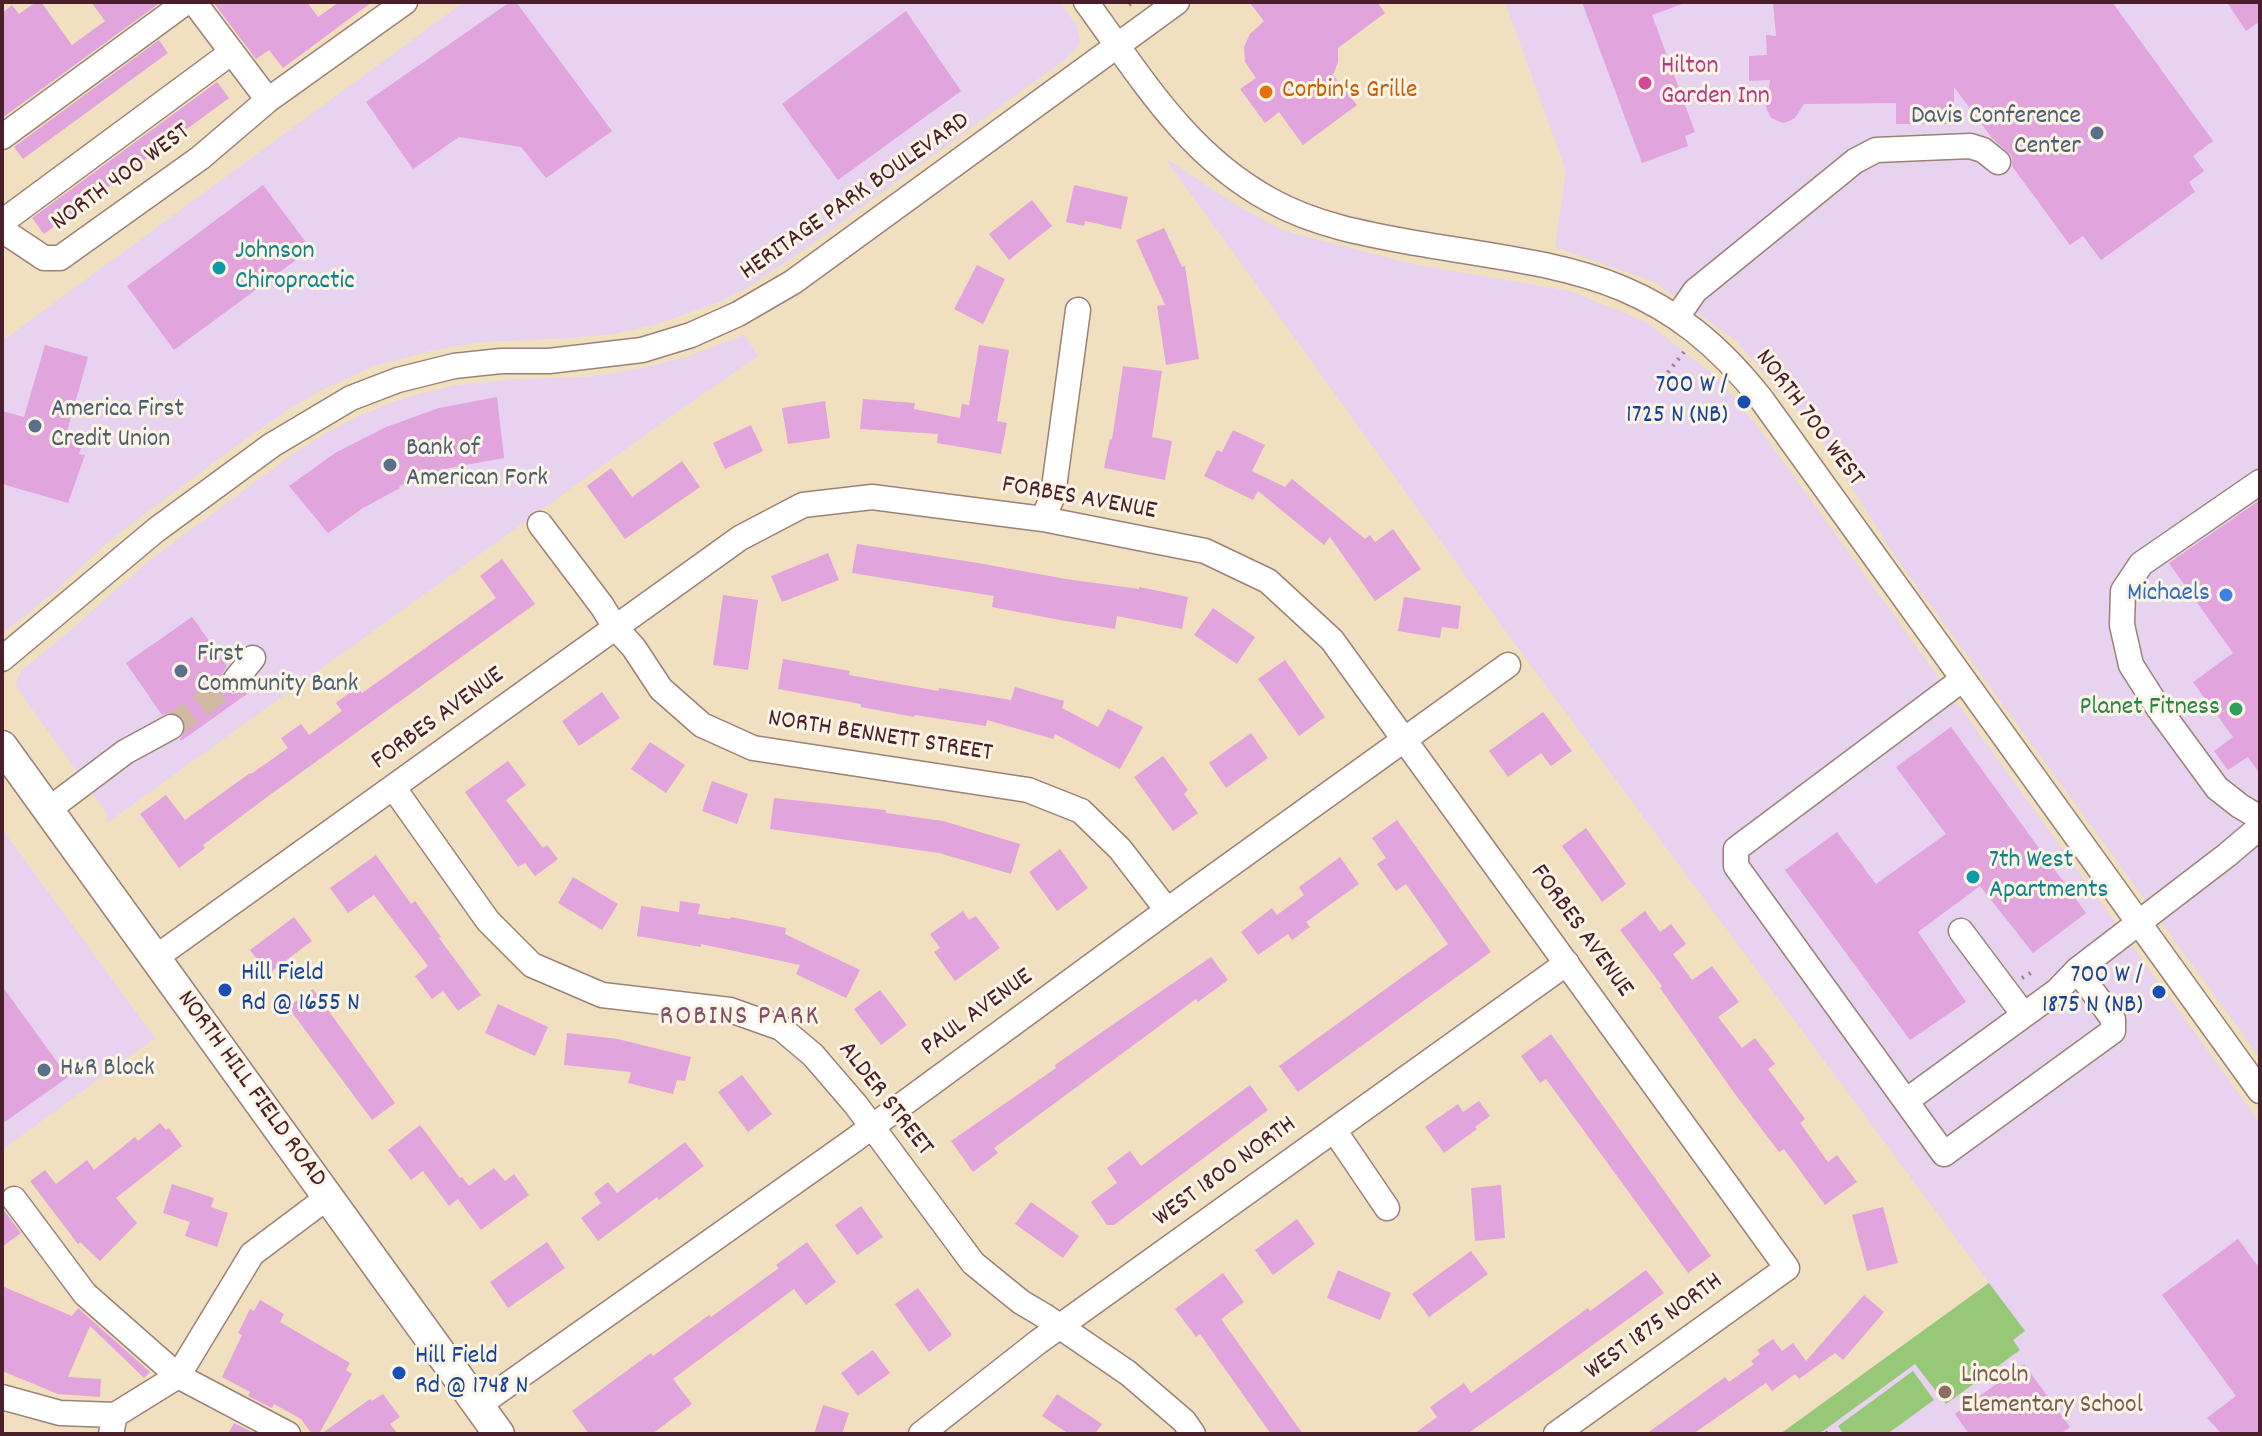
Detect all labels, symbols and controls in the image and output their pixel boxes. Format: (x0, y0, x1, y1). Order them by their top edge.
place label: Hilton Garden Inn (1661, 52, 1770, 114)
marker: Hilton Garden Inn (1636, 74, 1654, 92)
place label: Corbin's Grille (1282, 76, 1417, 108)
marker: Corbin's Grille (1257, 83, 1275, 101)
place label: Davis Conference Center (1911, 102, 2081, 164)
street label: HERITAGE PARK BOULEVARD (735, 107, 977, 289)
street label: NORTH 400 WEST (47, 118, 197, 240)
marker: Davis Conference Center (2088, 124, 2106, 142)
place label: Johnson Chiropractic (235, 237, 355, 298)
marker: Johnson Chiropractic (210, 259, 228, 277)
street label: NORTH 700 WEST (1747, 345, 1869, 493)
place label: 700 W / 1725 N (NB) (1626, 371, 1728, 432)
marker: 700 W / 1725 N (NB) (1735, 393, 1753, 411)
place label: America First Credit Union (51, 395, 184, 456)
marker: America First Credit Union (26, 417, 44, 435)
place label: Bank of American Fork (406, 434, 548, 496)
marker: Bank of American Fork (381, 456, 399, 474)
street label: FORBES AVENUE (999, 471, 1159, 529)
place label: Michaels (2127, 579, 2210, 611)
marker: Michaels (2217, 586, 2235, 604)
place label: First Community Bank (197, 640, 358, 702)
street label: FORBES AVENUE (367, 661, 511, 779)
marker: First Community Bank (172, 662, 190, 680)
place label: Planet Fitness (2080, 693, 2220, 725)
marker: Planet Fitness (2227, 700, 2245, 718)
street label: NORTH BENNETT STREET (765, 705, 995, 771)
place label: 7th West Apartments (1989, 846, 2108, 908)
street label: FORBES AVENUE (1521, 860, 1639, 1004)
marker: 7th West Apartments (1964, 868, 1982, 886)
place label: Hill Field Rd @ 1655 N (241, 959, 360, 1020)
place label: 700 W / 1875 N (NB) (2042, 961, 2143, 1022)
street label: PAUL AVENUE (916, 963, 1040, 1065)
marker: Hill Field Rd @ 1655 N (216, 981, 234, 999)
marker: 700 W / 1875 N (NB) (2150, 983, 2168, 1001)
street label: NORTH HILL FIELD ROAD (168, 986, 332, 1194)
district label: ROBINS PARK (660, 1002, 820, 1036)
street label: ALDER STREET (829, 1036, 939, 1164)
place label: H&R Block (60, 1054, 155, 1086)
marker: H&R Block (35, 1061, 53, 1079)
street label: WEST 1800 NORTH (1148, 1111, 1304, 1235)
street label: WEST 1875 NORTH (1580, 1268, 1730, 1388)
place label: Hill Field Rd @ 1748 N (415, 1342, 528, 1404)
place label: Lincoln Elementary School (1961, 1361, 2143, 1422)
marker: Hill Field Rd @ 1748 N (390, 1364, 408, 1382)
marker: Lincoln Elementary School (1936, 1383, 1954, 1401)

